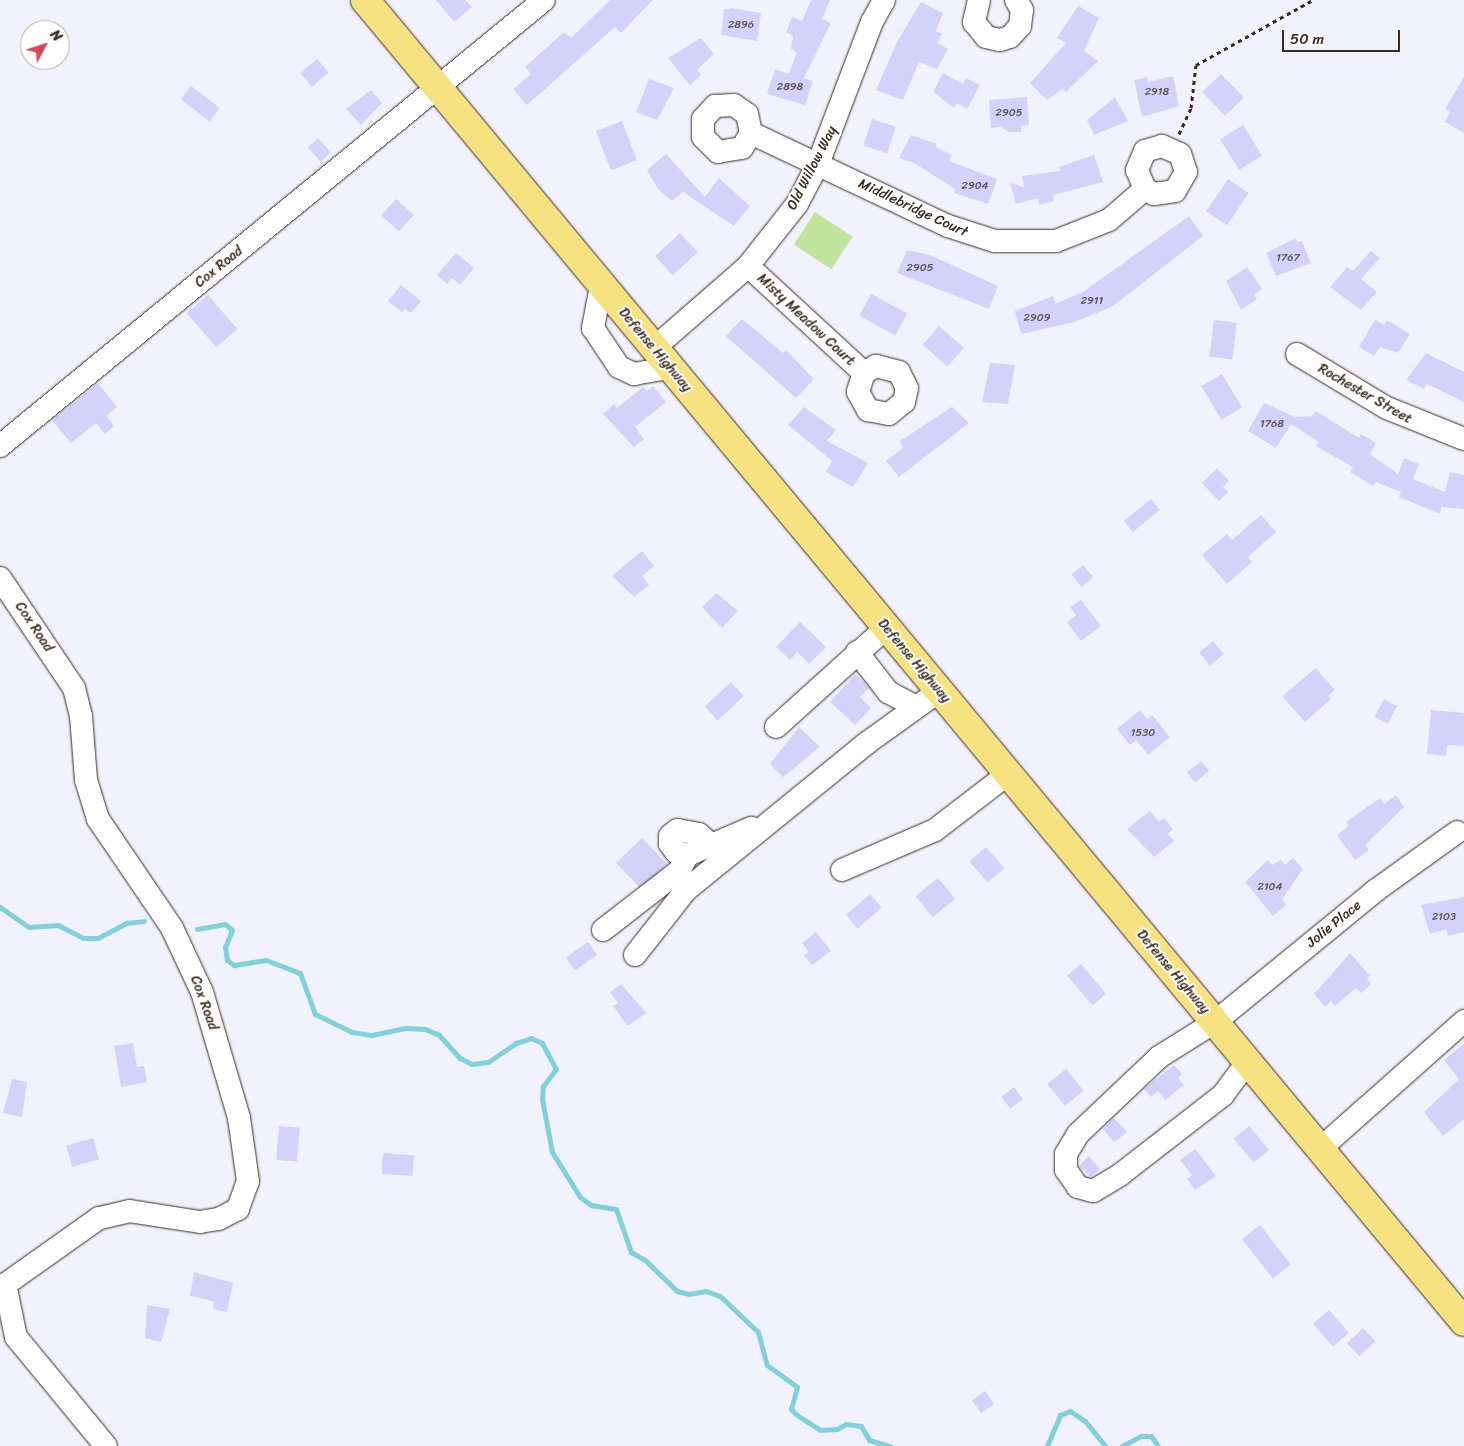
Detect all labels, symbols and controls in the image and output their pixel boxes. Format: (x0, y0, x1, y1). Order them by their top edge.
house number: 2896 (728, 18, 754, 32)
north arrow (20, 20, 70, 70)
scale bar (1284, 20, 1402, 52)
text: N (43, 24, 69, 47)
text: 50 m (1290, 26, 1324, 52)
house number: 2898 (777, 80, 803, 94)
house number: 2918 (1145, 85, 1169, 99)
house number: 2905 (996, 106, 1022, 120)
street label: Old Willow Way (784, 123, 840, 213)
street label: Middlebridge Court (856, 175, 970, 241)
house number: 2904 (962, 179, 988, 193)
street label: Cox Road (192, 243, 246, 291)
house number: 1767 (1276, 251, 1300, 265)
house number: 2905 (907, 261, 933, 275)
street label: Misty Meadow Court (754, 271, 858, 369)
house number: 2911 (1081, 294, 1103, 308)
street label: Defense Highway (615, 304, 695, 396)
house number: 2909 (1024, 311, 1050, 325)
street label: Rochester Street (1315, 360, 1415, 428)
house number: 1768 (1260, 417, 1284, 431)
street label: Cox Road (11, 599, 57, 655)
street label: Defense Highway (874, 615, 954, 707)
house number: 1530 (1131, 726, 1155, 740)
house number: 2104 (1258, 880, 1282, 894)
street label: Jolie Place (1303, 897, 1365, 951)
house number: 2103 (1432, 910, 1456, 924)
street label: Defense Highway (1133, 926, 1213, 1018)
street label: Cox Road (186, 974, 222, 1032)

